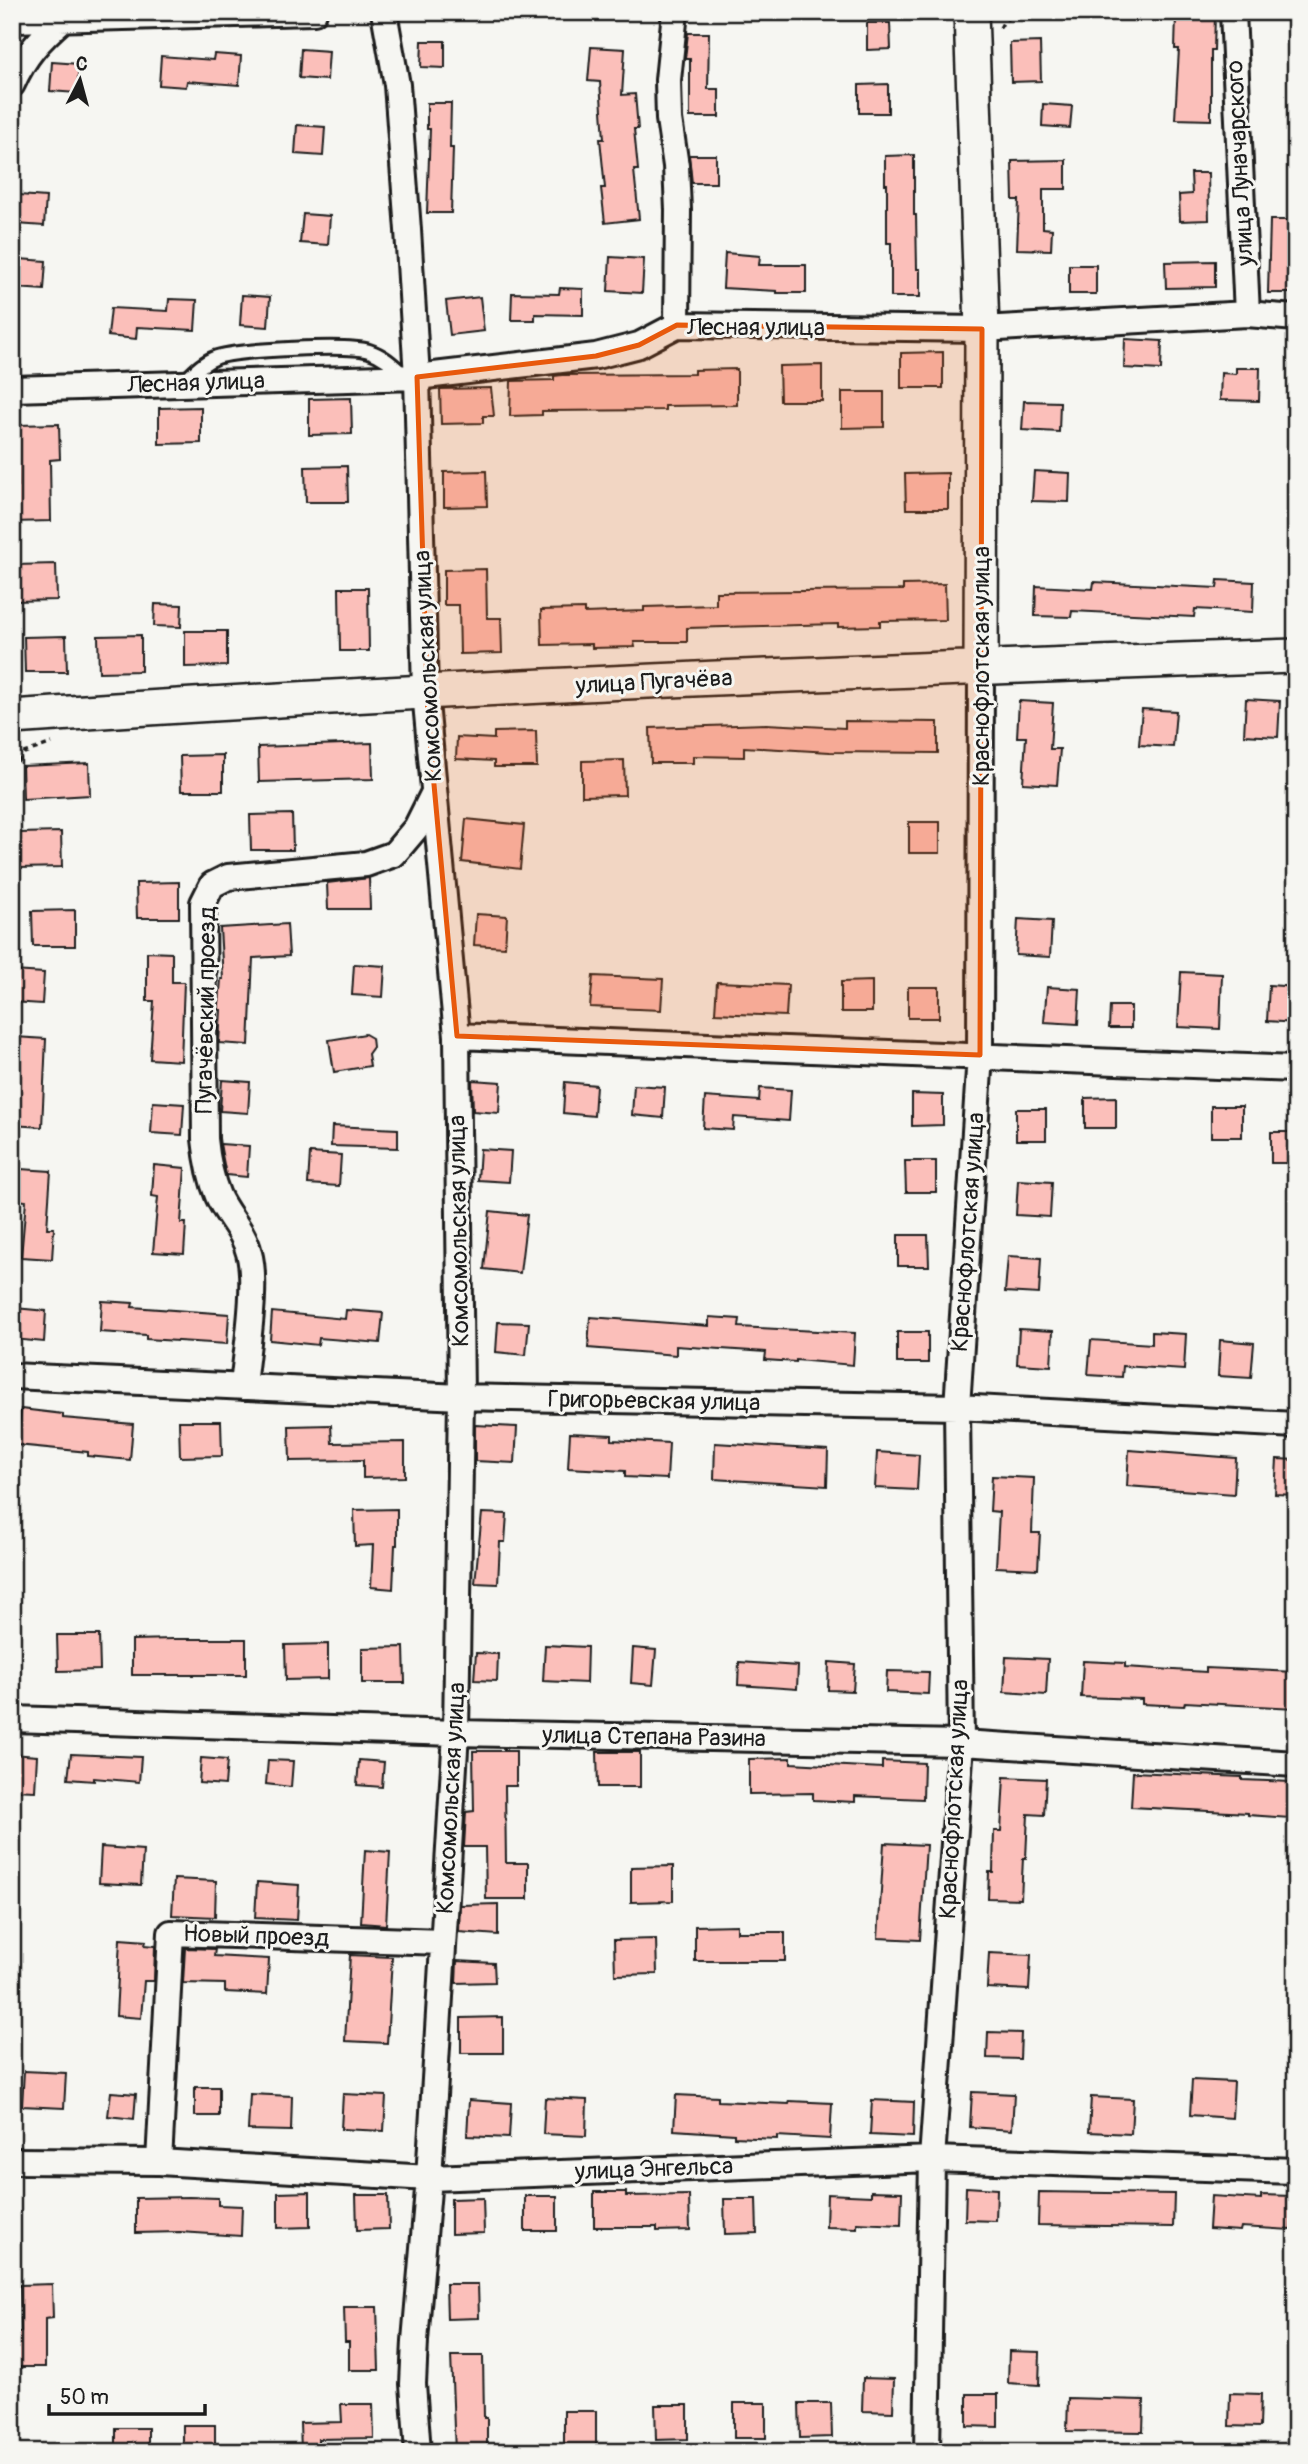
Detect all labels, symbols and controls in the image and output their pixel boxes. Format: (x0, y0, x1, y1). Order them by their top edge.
north arrow (46, 46, 116, 116)
text: С (75, 52, 89, 77)
street label: улица Луначарского (1220, 59, 1260, 268)
street label: Лесная улица (686, 313, 825, 342)
street label: Лесная улица (126, 366, 265, 400)
street label: Краснофлотская улица (967, 546, 996, 786)
street label: Комсомольская улица (407, 549, 449, 783)
street label: улица Пугачёва (574, 663, 733, 701)
street label: Пугачёвский проезд (190, 906, 222, 1114)
street label: Краснофлотская улица (945, 1111, 991, 1353)
street label: Комсомольская улица (442, 1115, 476, 1347)
street label: Григорьевская улица (547, 1385, 761, 1417)
street label: Краснофлотская улица (933, 1678, 975, 1920)
street label: Комсомольская улица (430, 1681, 472, 1915)
street label: улица Степана Разина (541, 1721, 766, 1753)
street label: Новый проезд (182, 1919, 330, 1953)
street label: улица Энгельса (573, 2152, 734, 2186)
scale bar (49, 2373, 205, 2417)
text: 50 m (60, 2384, 109, 2411)

